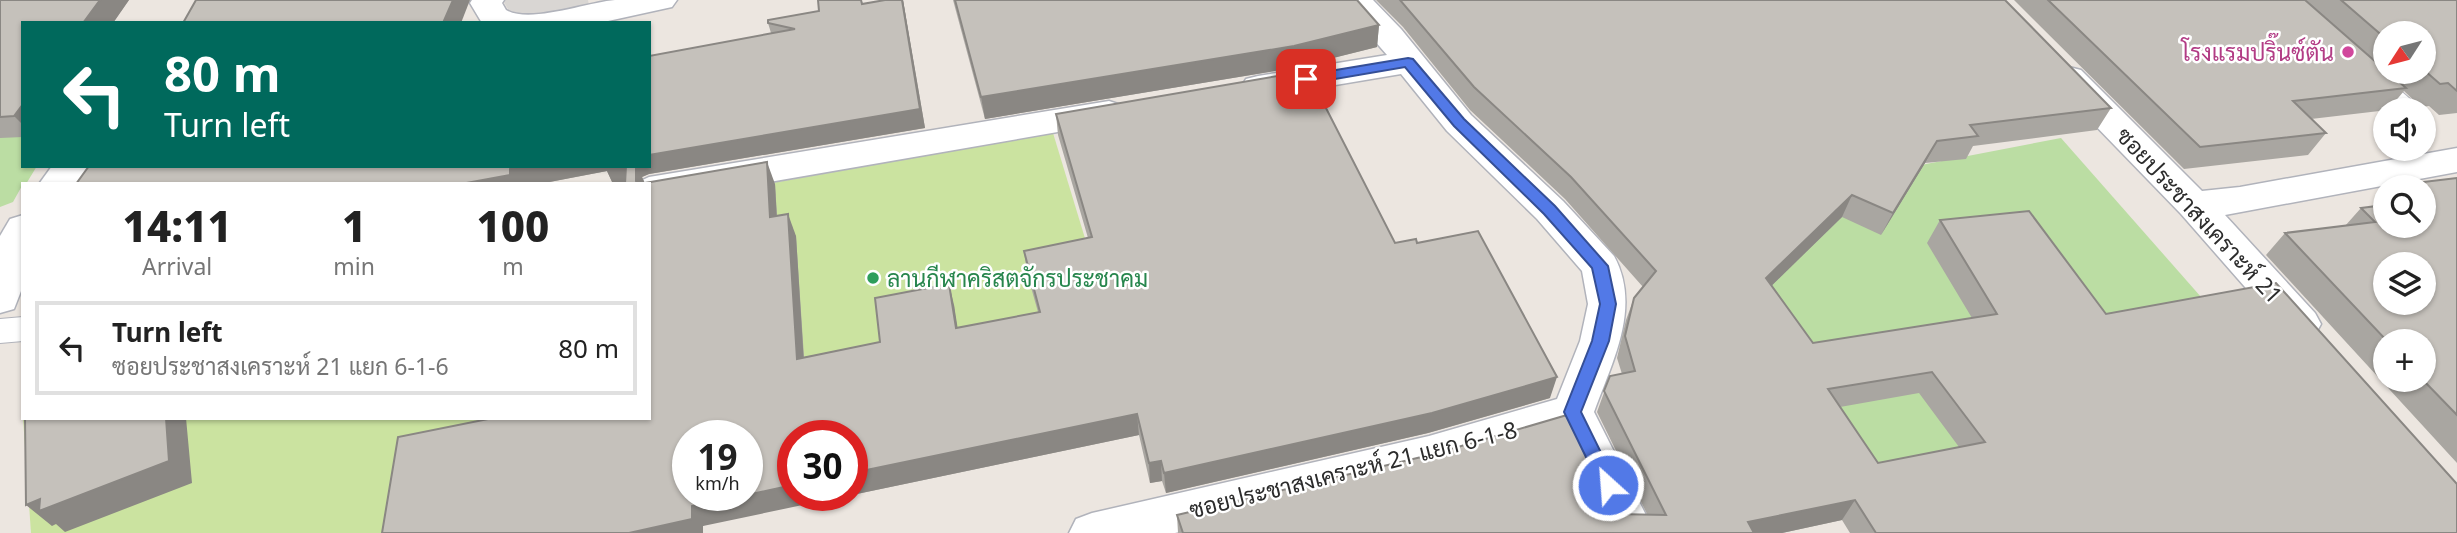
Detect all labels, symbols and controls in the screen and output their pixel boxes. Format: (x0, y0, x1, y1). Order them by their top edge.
north arrow (2373, 21, 2436, 84)
map controls (2373, 21, 2436, 392)
place label: โรงแรมปริ๊นซ์ตัน (2180, 32, 2334, 68)
text: 80 m (164, 40, 281, 106)
marker: โรงแรมปริ๊นซ์ตัน (2340, 44, 2356, 60)
icon: left (49, 49, 140, 140)
pin (1276, 49, 1336, 109)
icon: arrive (1287, 60, 1325, 98)
button: sound (2373, 98, 2436, 161)
text: Turn left (164, 103, 290, 146)
street label: ซอยประชาสงเคราะห์ 21 (2110, 120, 2290, 310)
button: search (2373, 175, 2436, 238)
text: 14:11 (123, 197, 232, 254)
text: 1 (342, 197, 366, 254)
text: 100 (477, 197, 549, 254)
text: Arrival (142, 250, 212, 282)
text: min (333, 250, 375, 282)
text: m (502, 250, 524, 282)
button: layers (2373, 252, 2436, 315)
place label: ลานกีฬาคริสตจักรประชาคม (887, 262, 1148, 294)
marker: ลานกีฬาคริสตจักรประชาคม (865, 270, 881, 286)
text: Turn left (112, 314, 223, 350)
icon: left (53, 329, 91, 367)
button: + (2373, 329, 2436, 392)
text: 80 m (558, 330, 619, 366)
text: ซอยประชาสงเคราะห์ 21 แยก 6-1-6 (112, 350, 449, 382)
street label: ซอยประชาสงเคราะห์ 21 แยก 6-1-8 (1186, 413, 1520, 525)
speed limit sign: 30 (777, 420, 868, 511)
text: 19 (697, 433, 738, 480)
position arrow (1571, 448, 1645, 522)
text: km/h (695, 471, 740, 495)

